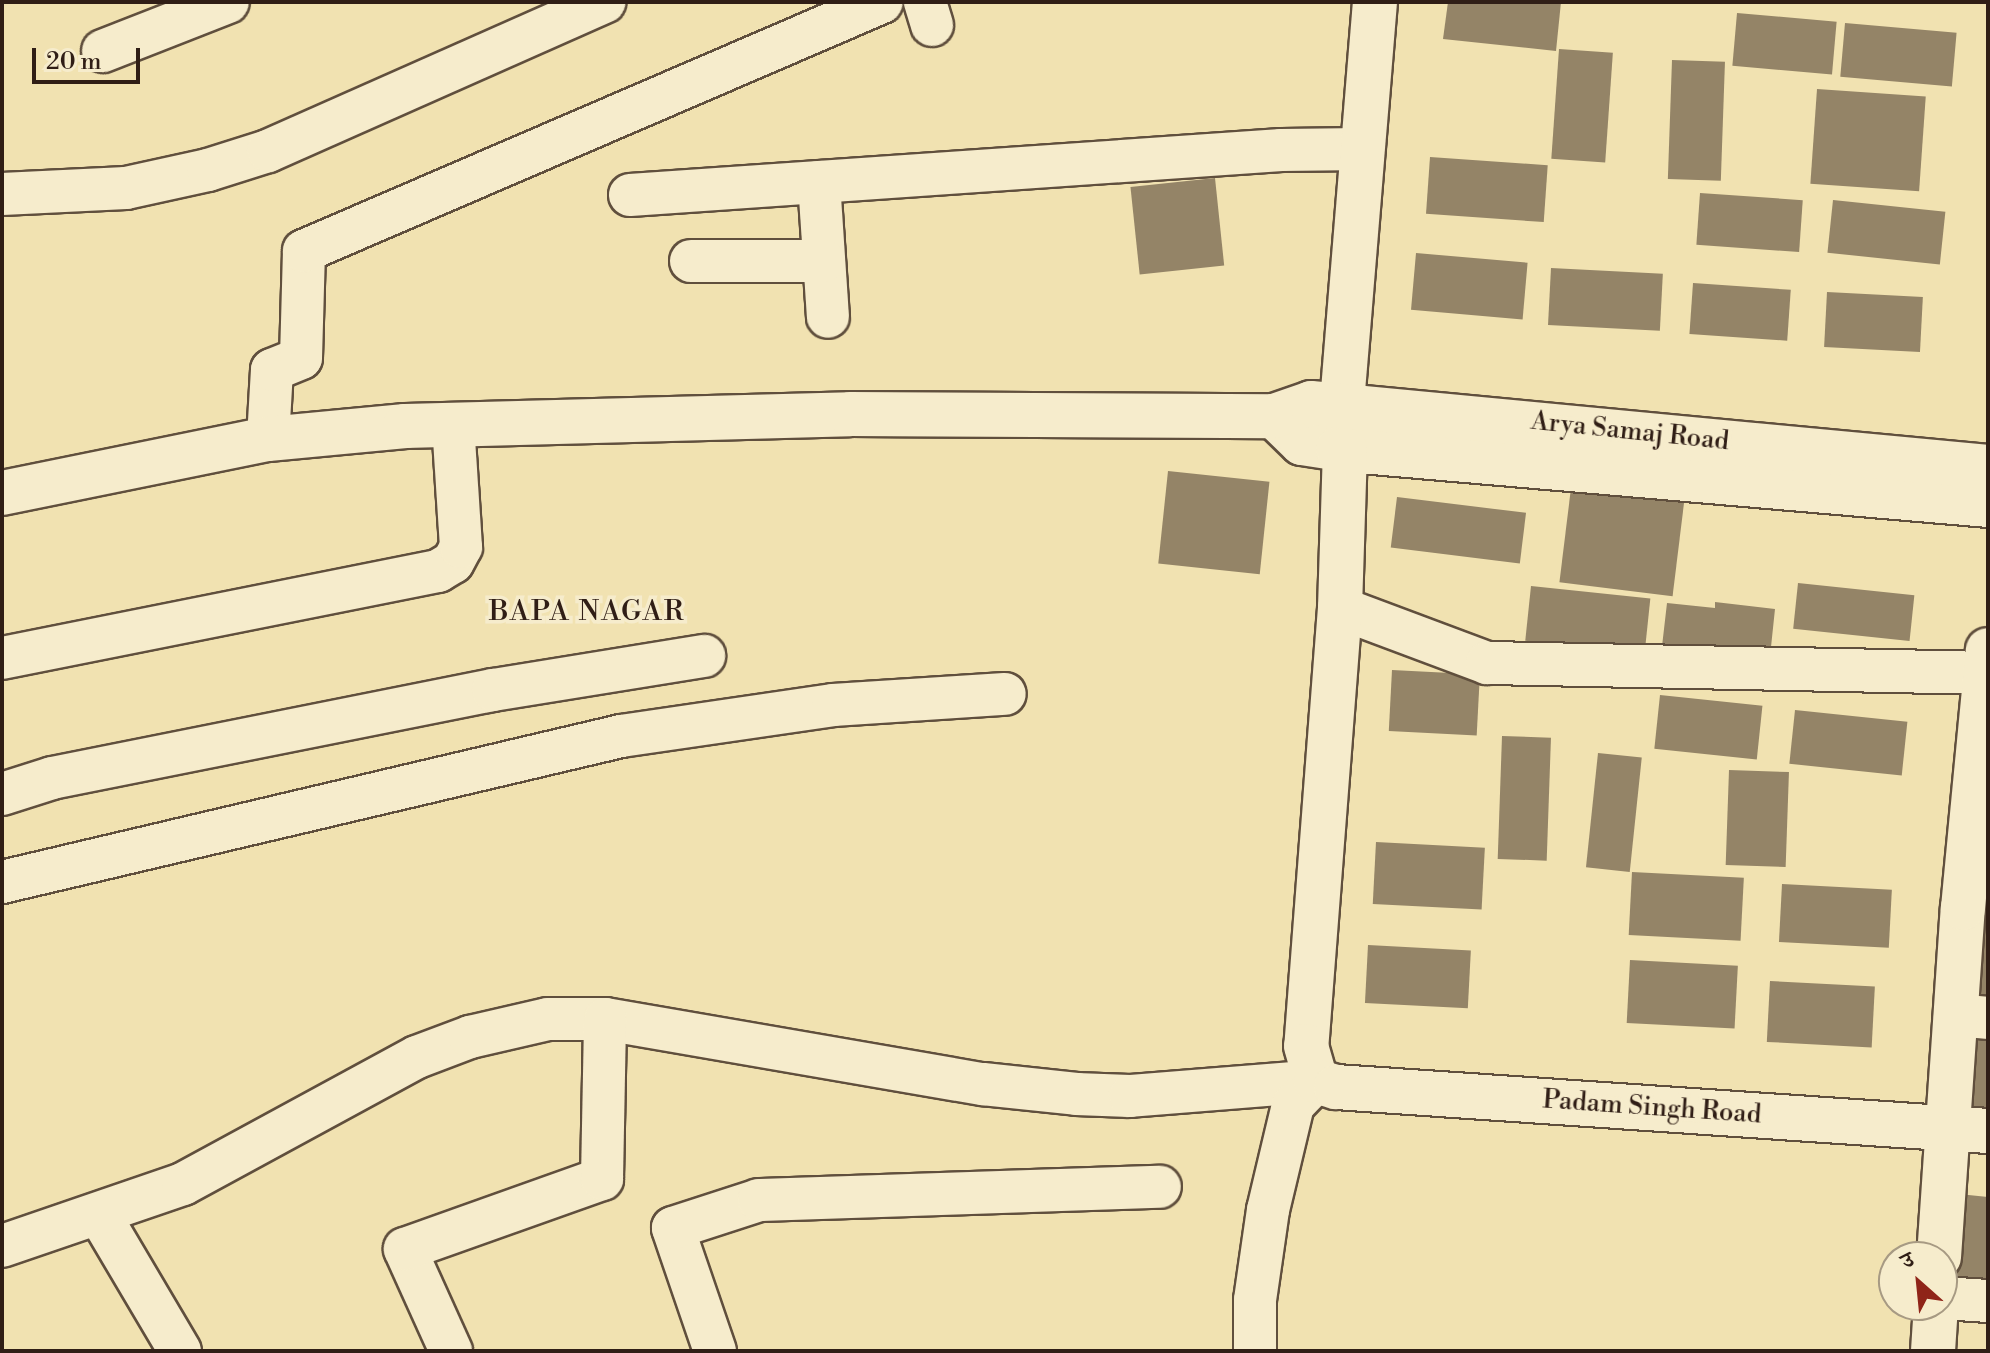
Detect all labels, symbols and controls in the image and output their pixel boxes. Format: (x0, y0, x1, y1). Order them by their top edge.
scale bar (36, 32, 144, 82)
text: 20 m (46, 47, 102, 77)
street label: Arya Samaj Road (1529, 406, 1731, 458)
district label: BAPA NAGAR (489, 595, 685, 629)
street label: Padam Singh Road (1542, 1085, 1762, 1131)
north arrow (1878, 1241, 1958, 1321)
text: उ (1897, 1246, 1919, 1276)

